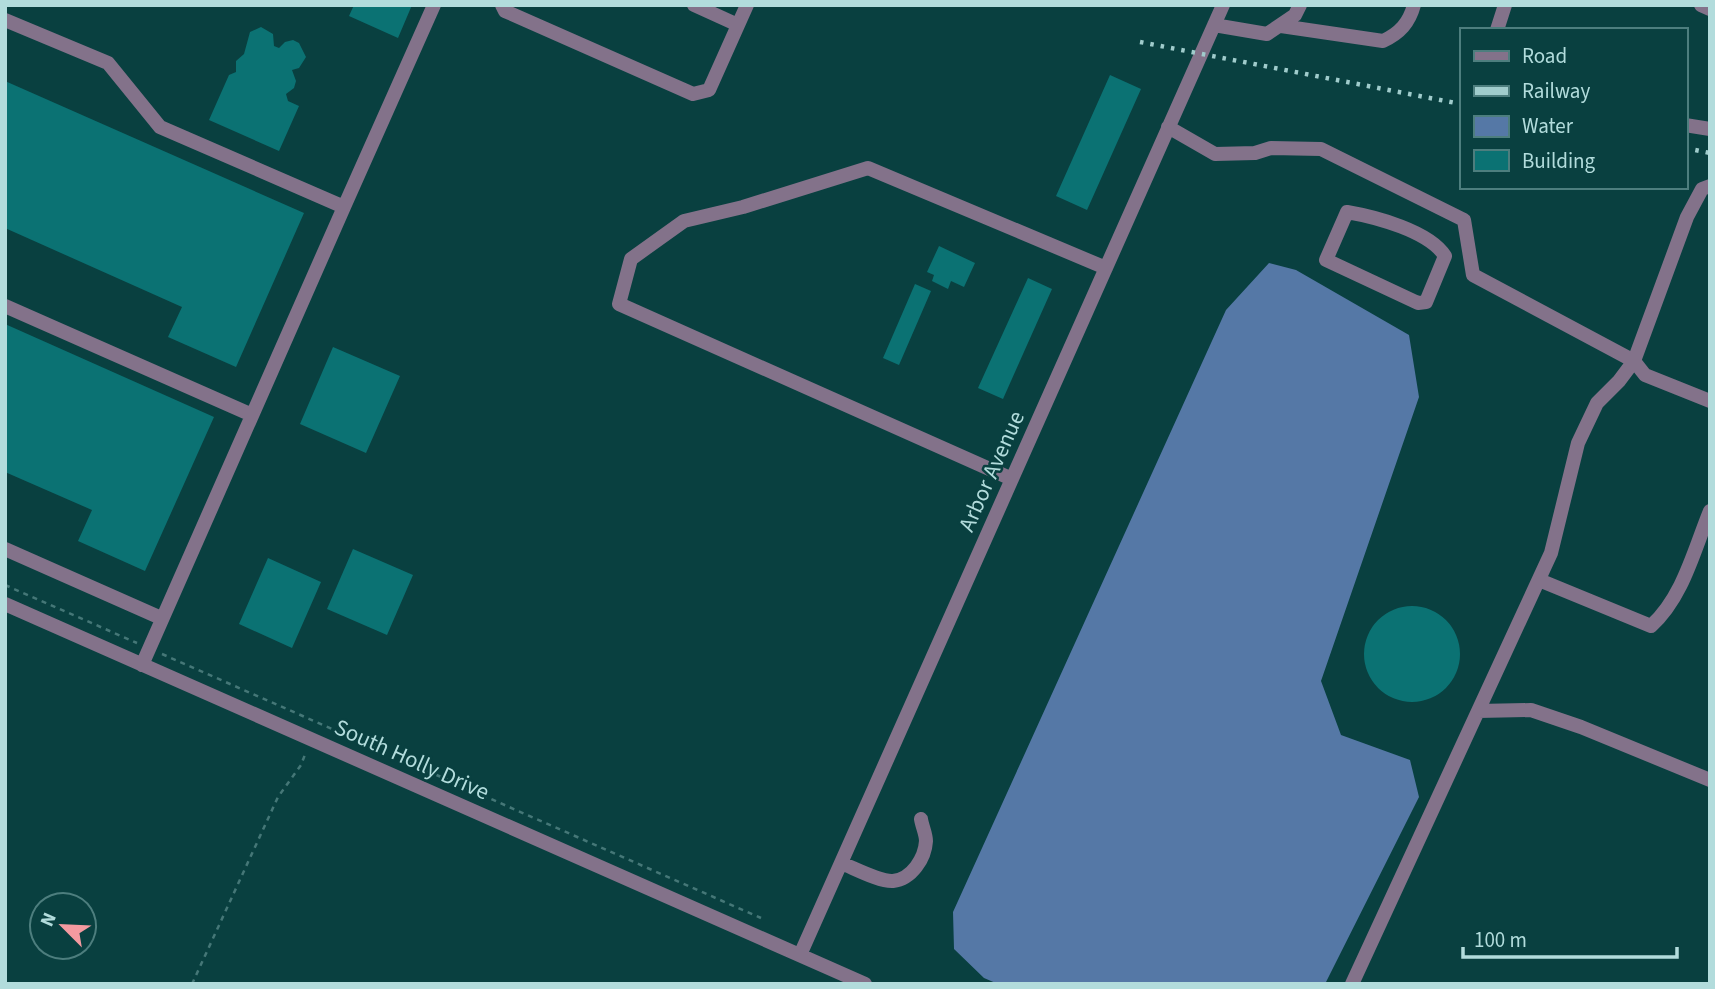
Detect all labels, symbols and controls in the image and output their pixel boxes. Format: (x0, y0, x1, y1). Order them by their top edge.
legend (1460, 28, 1687, 189)
text: Road (1522, 41, 1567, 71)
text: Railway (1522, 76, 1590, 106)
text: Water (1522, 111, 1574, 141)
text: Building (1522, 146, 1596, 176)
street label: Arbor Avenue (950, 406, 1033, 537)
street label: South Holly Drive (329, 711, 495, 808)
north arrow (28, 891, 98, 961)
text: N (34, 908, 64, 931)
scale bar (1463, 916, 1676, 960)
text: 100 m (1474, 925, 1527, 955)

